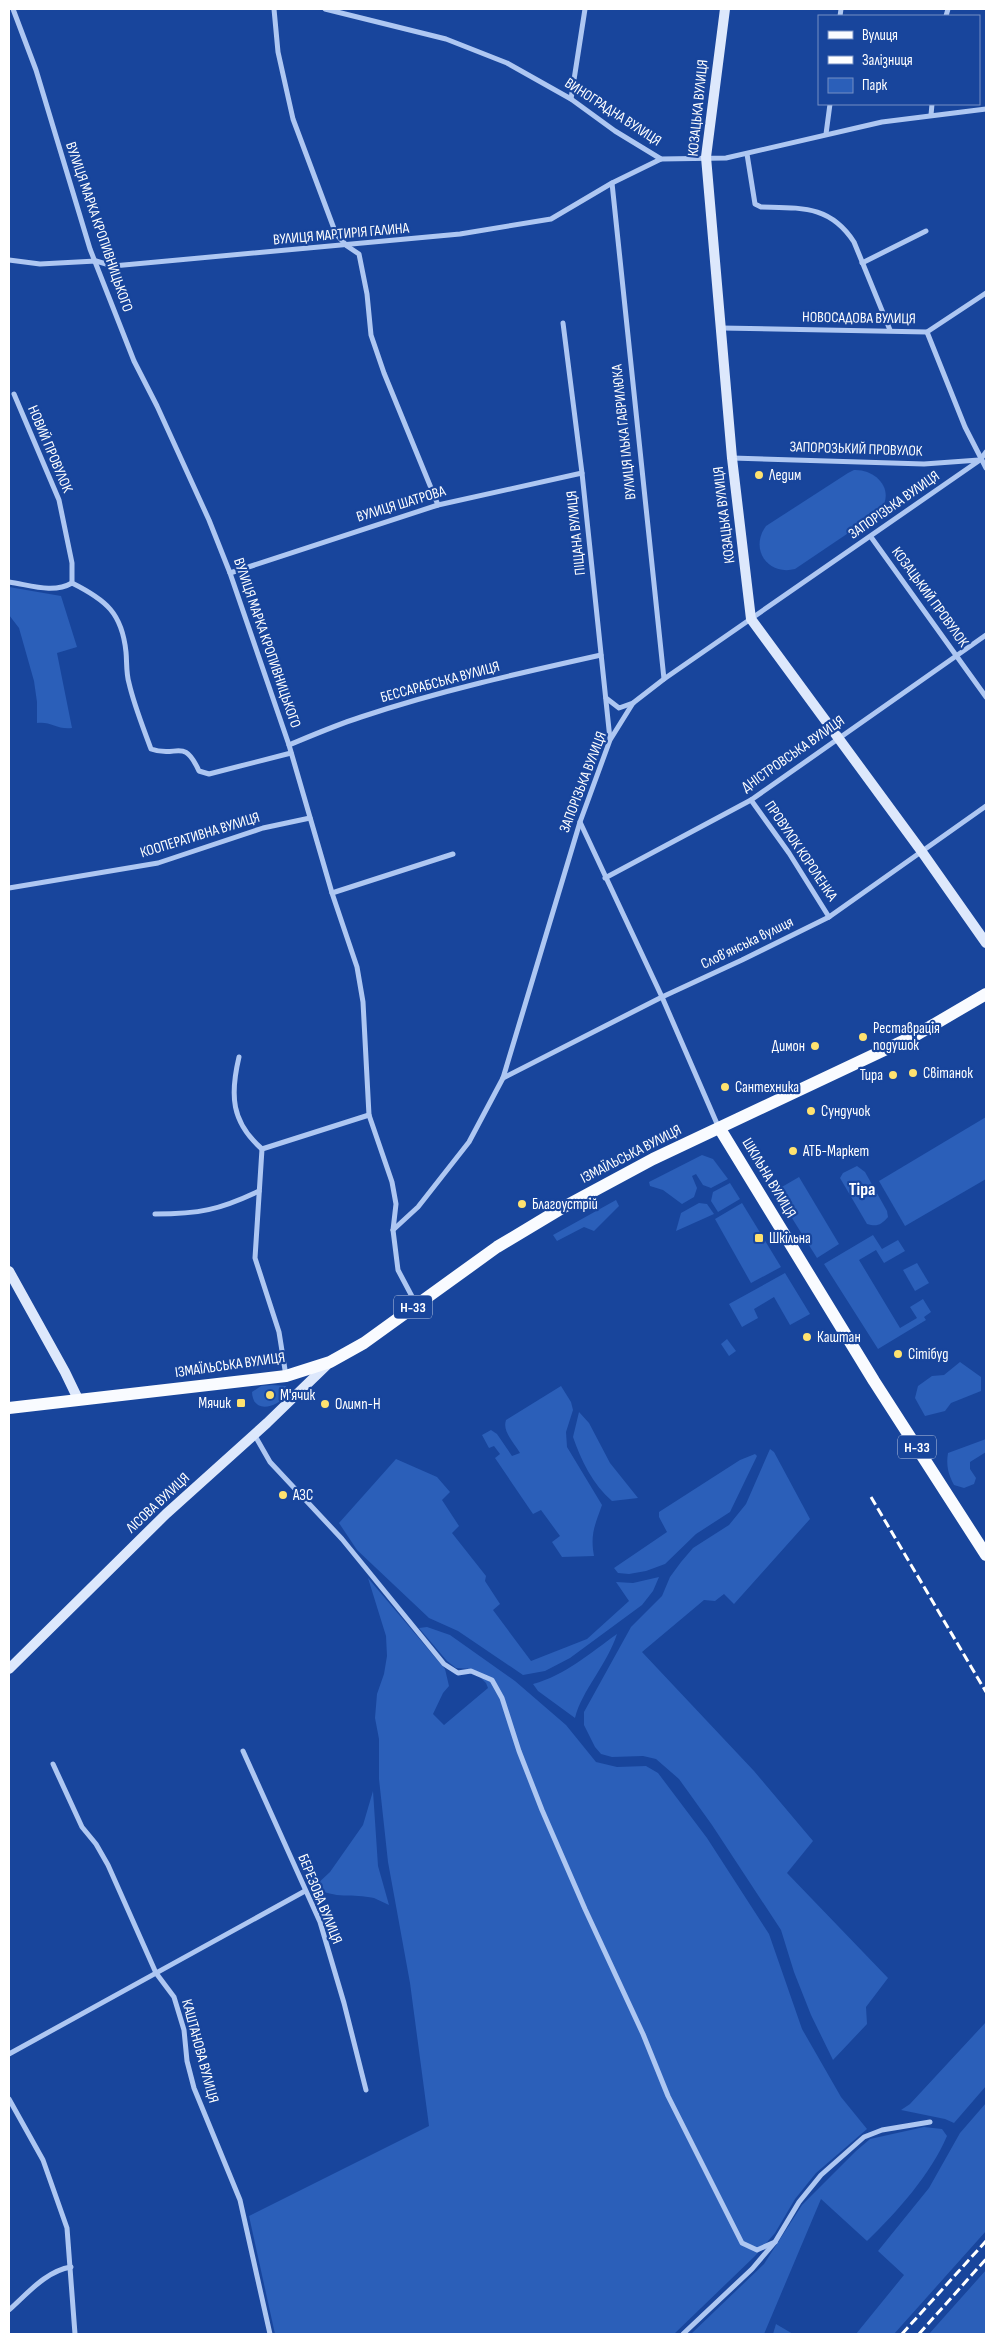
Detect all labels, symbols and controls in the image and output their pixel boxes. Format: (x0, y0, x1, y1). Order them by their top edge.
legend (818, 15, 980, 105)
text: Вулиця (862, 26, 898, 45)
text: Залізниця (862, 51, 913, 70)
street label: КОЗАЦЬКА ВУЛИЦЯ (683, 59, 713, 157)
street label: ВИНОГРАДНА ВУЛИЦЯ (561, 74, 665, 150)
text: Парк (862, 76, 888, 95)
street label: ВУЛИЦЯ МАРКА КРОПИВНИЦЬКОГО (61, 140, 137, 314)
street label: ВУЛИЦЯ МАРТИРІЯ ГАЛИНА (272, 219, 410, 249)
street label: НОВОСАДОВА ВУЛИЦЯ (802, 308, 916, 328)
street label: ВУЛИЦЯ ІЛЬКА ГАВРИЛЮКА (607, 363, 641, 501)
street label: НОВИЙ ПРОВУЛОК (23, 402, 77, 496)
street label: ЗАПОРОЗЬКИЙ ПРОВУЛОК (789, 437, 923, 461)
street label: КОЗАЦЬКА ВУЛИЦЯ (709, 466, 739, 564)
place label: Ледим (768, 466, 801, 485)
street label: ЗАПОРІЗЬКА ВУЛИЦЯ (845, 467, 943, 543)
marker: Ледим (753, 469, 765, 481)
street label: ВУЛИЦЯ ШАТРОВА (354, 481, 448, 527)
street label: ПІЩАНА ВУЛИЦЯ (562, 490, 590, 576)
street label: КОЗАЦЬКИЙ ПРОВУЛОК (887, 543, 973, 651)
street label: ВУЛИЦЯ МАРКА КРОПИВНИЦЬКОГО (229, 556, 305, 730)
street label: БЕССАРАБСЬКА ВУЛИЦЯ (378, 657, 502, 707)
street label: ДНІСТРОВСЬКА ВУЛИЦЯ (738, 711, 848, 797)
street label: ЗАПОРІЗЬКА ВУЛИЦЯ (555, 729, 611, 835)
street label: ПРОВУЛОК КОРОЛЕНКА (760, 797, 842, 905)
street label: КООПЕРАТИВНА ВУЛИЦЯ (138, 808, 262, 862)
street label: Словʼянська вулиця (698, 912, 796, 974)
place label: Реставрація подушок (873, 1019, 940, 1055)
marker: Реставрація подушок (857, 1031, 869, 1043)
place label: Димон (772, 1037, 805, 1056)
marker: Димон (809, 1040, 821, 1052)
place label: Світанок (923, 1064, 973, 1083)
place label: Тира (860, 1066, 883, 1085)
marker: Світанок (907, 1067, 919, 1079)
marker: Тира (887, 1069, 899, 1081)
place label: Сантехника (735, 1078, 799, 1097)
marker: Сантехника (719, 1081, 731, 1093)
place label: Сундучок (821, 1102, 871, 1121)
marker: Сундучок (805, 1105, 817, 1117)
street label: ІЗМАЇЛЬСЬКА ВУЛИЦЯ (577, 1120, 685, 1188)
street label: ШКІЛЬНА ВУЛИЦЯ (738, 1135, 800, 1221)
place label: АТБ-Маркет (802, 1142, 869, 1161)
marker: АТБ-Маркет (787, 1145, 799, 1157)
district label: Тіра (849, 1179, 875, 1200)
place label: Благоустрій (532, 1195, 598, 1214)
marker: Благоустрій (516, 1198, 528, 1210)
place label: Шкільна (769, 1229, 811, 1248)
marker: Шкільна (753, 1232, 765, 1244)
road number: Н-33 (394, 1295, 432, 1318)
place label: Каштан (817, 1328, 861, 1347)
marker: Каштан (801, 1331, 813, 1343)
place label: Сітібуд (908, 1345, 949, 1364)
street label: ІЗМАЇЛЬСЬКА ВУЛИЦЯ (174, 1348, 286, 1382)
marker: Сітібуд (892, 1348, 904, 1360)
place label: М'ячик (280, 1386, 315, 1405)
marker: М'ячик (264, 1389, 276, 1401)
place label: Мячик (198, 1394, 231, 1413)
place label: Олимп-Н (335, 1395, 381, 1414)
marker: Мячик (235, 1397, 247, 1409)
marker: Олимп-Н (319, 1398, 331, 1410)
road number: Н-33 (898, 1435, 936, 1458)
street label: ЛІСОВА ВУЛИЦЯ (122, 1469, 194, 1538)
place label: АЗС (292, 1486, 313, 1505)
marker: АЗС (277, 1489, 289, 1501)
street label: БЕРЕЗОВА ВУЛИЦЯ (293, 1851, 347, 1947)
street label: КАШТАНОВА ВУЛИЦЯ (177, 1997, 223, 2105)

